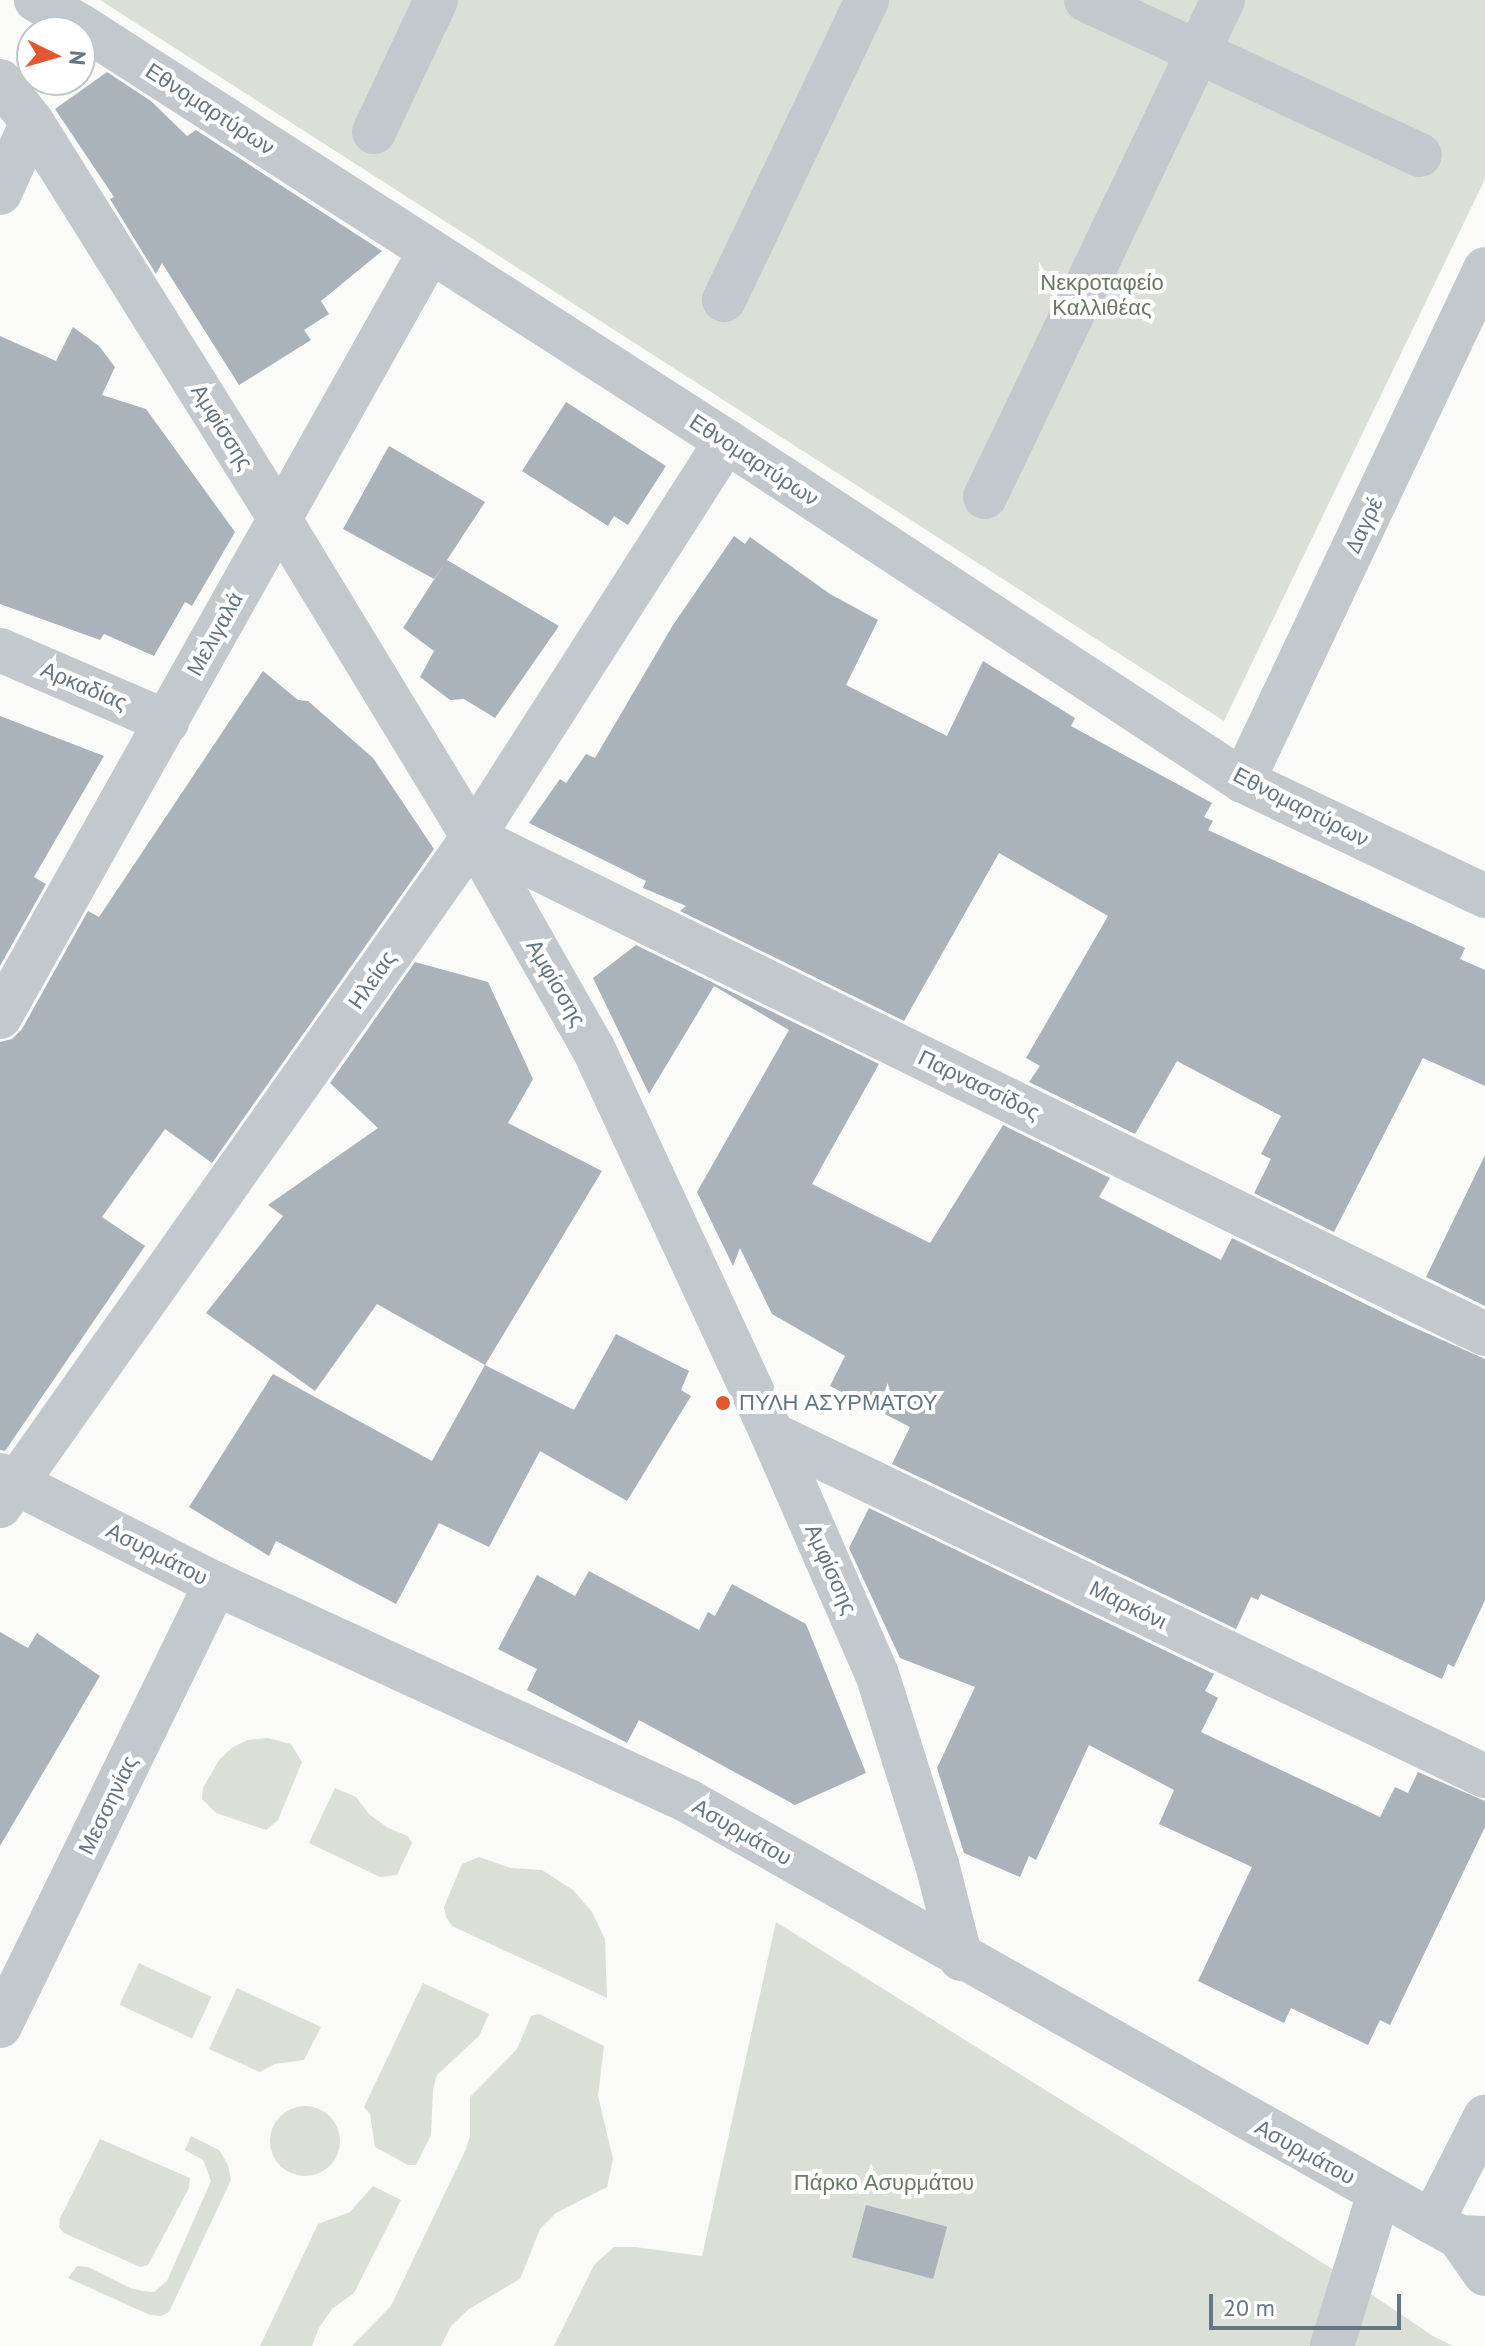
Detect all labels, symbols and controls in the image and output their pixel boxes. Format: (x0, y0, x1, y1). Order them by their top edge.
north arrow (16, 16, 96, 96)
text: N (63, 49, 92, 66)
street label: Εθνομαρτύρων (140, 57, 280, 161)
park label: Νεκροταφείο Καλλιθέας (1040, 269, 1164, 320)
street label: Αμφίσσης (185, 379, 259, 475)
street label: Εθνομαρτύρων (684, 408, 824, 512)
street label: Δαγρέ (1340, 493, 1388, 557)
street label: Μελιγαλά (181, 588, 249, 680)
street label: Αρκαδίας (37, 656, 131, 716)
street label: Εθνομαρτύρων (1229, 762, 1373, 852)
street label: Αμφίσσης (521, 935, 591, 1031)
street label: Ηλείας (343, 946, 401, 1014)
street label: Παρνασσίδος (914, 1044, 1044, 1126)
place label: ΠΥΛΗ ΑΣΥΡΜΑΤΟΥ (739, 1390, 937, 1416)
marker: ΠΥΛΗ ΑΣΥΡΜΑΤΟΥ (714, 1394, 732, 1412)
street label: Ασυρμάτου (102, 1517, 212, 1591)
street label: Αμφίσσης (799, 1520, 863, 1618)
street label: Μαρκόνι (1085, 1575, 1171, 1635)
street label: Μεσσηνίας (73, 1751, 143, 1859)
street label: Ασυρμάτου (688, 1793, 796, 1871)
street label: Ασυρμάτου (1250, 2114, 1360, 2190)
park label: Πάρκο Ασυρμάτου (794, 2170, 974, 2196)
scale bar (1213, 2278, 1405, 2328)
text: 20 m (1223, 2292, 1275, 2323)

